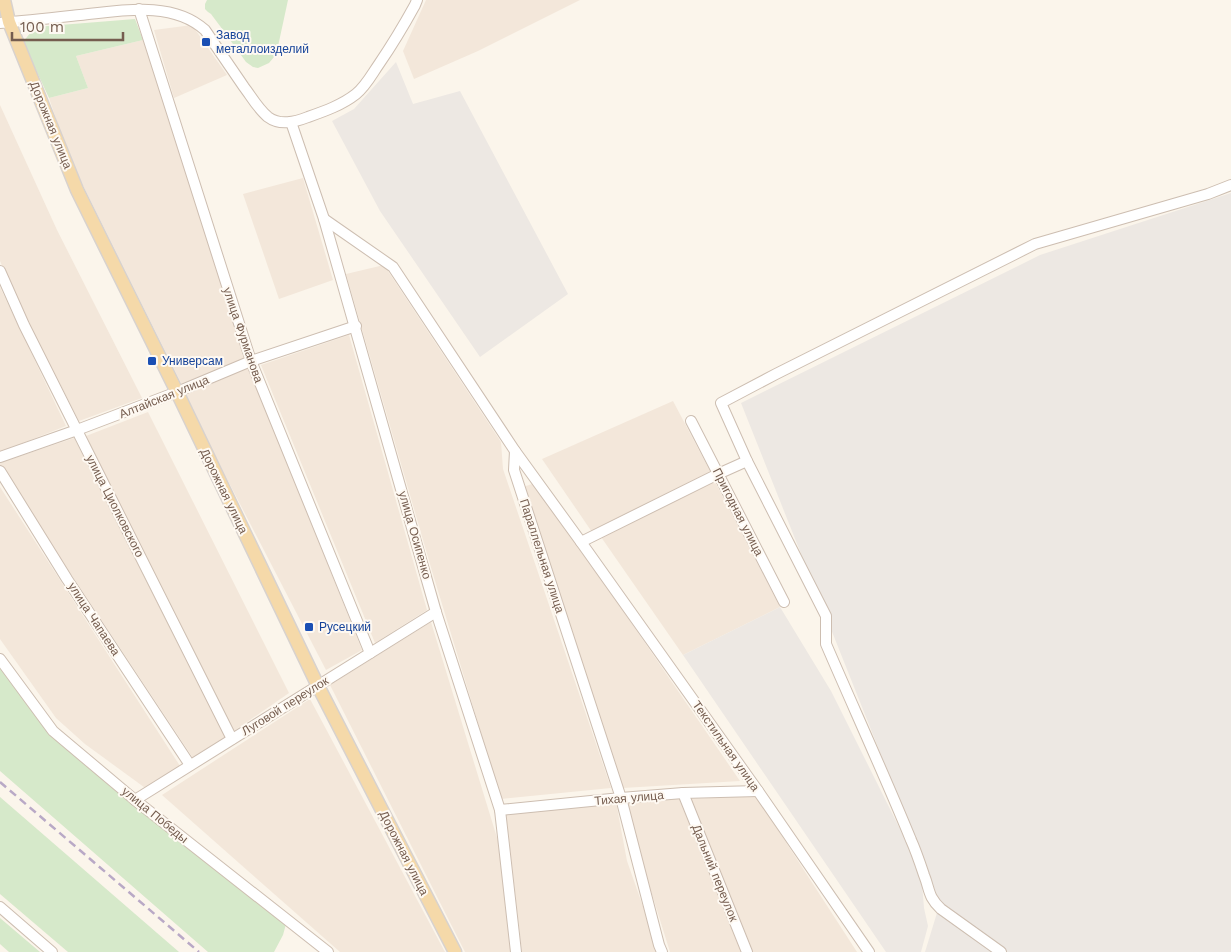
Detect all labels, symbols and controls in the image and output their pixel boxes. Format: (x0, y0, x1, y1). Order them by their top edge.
scale bar (12, 10, 124, 42)
text: 100 m (20, 18, 64, 36)
place label: Завод металлоизделий (216, 28, 309, 56)
marker: Завод металлоизделий (200, 36, 212, 48)
street label: Дорожная улица (27, 79, 75, 171)
street label: улица Фурманова (220, 285, 266, 385)
place label: Универсам (162, 354, 223, 368)
marker: Универсам (146, 355, 158, 367)
street label: Алтайская улица (117, 372, 211, 421)
street label: Дорожная улица (197, 446, 251, 536)
street label: улица Циолковского (83, 452, 147, 560)
street label: Пригодная улица (710, 466, 766, 558)
street label: улица Осипенко (396, 489, 434, 581)
street label: Параллельная улица (517, 497, 567, 615)
street label: улица Чапаева (65, 580, 123, 659)
place label: Русецкий (319, 620, 371, 634)
marker: Русецкий (303, 621, 315, 633)
street label: Луговой переулок (239, 673, 332, 738)
street label: Текстильная улица (690, 698, 763, 794)
street label: улица Победы (119, 784, 191, 846)
street label: Тихая улица (594, 788, 665, 808)
street label: Дорожная улица (377, 808, 432, 898)
street label: Дальний переулок (689, 822, 741, 924)

